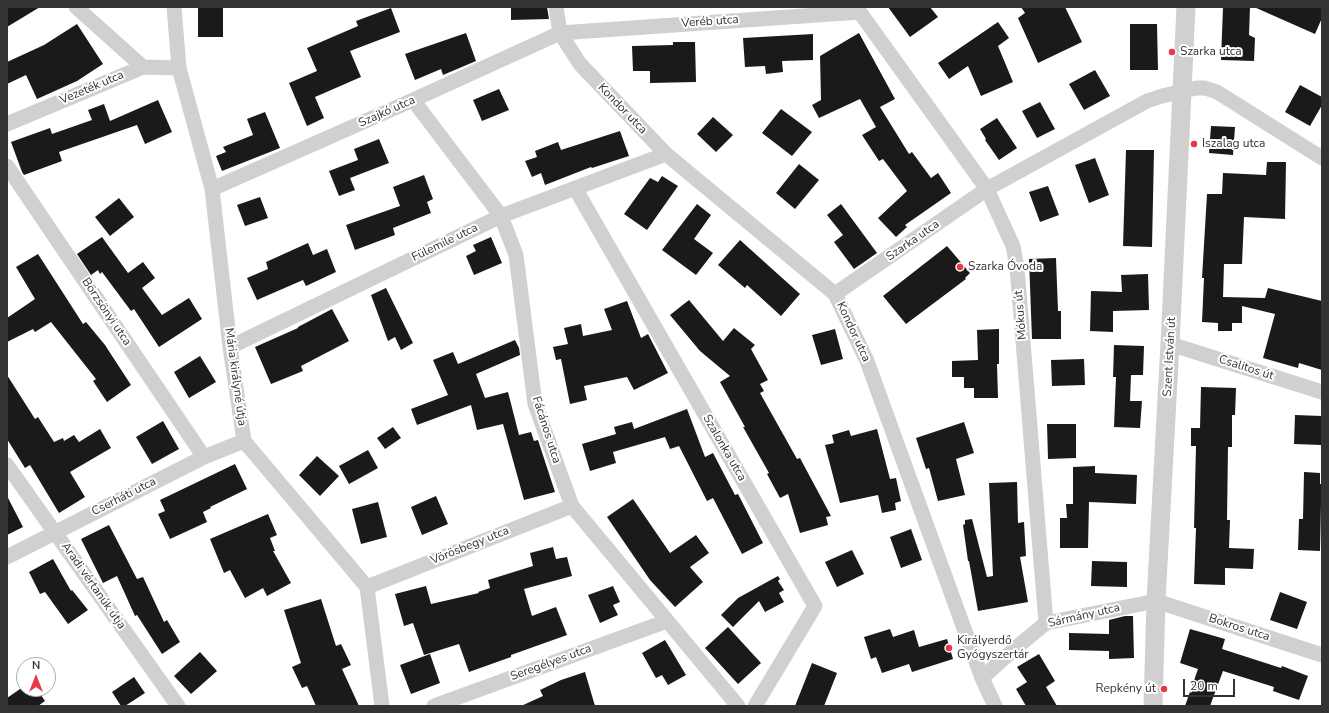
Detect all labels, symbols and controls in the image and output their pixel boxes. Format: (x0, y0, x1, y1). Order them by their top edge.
street label: Veréb utca (681, 13, 739, 31)
place label: Szarka utca (1180, 45, 1242, 59)
marker: Szarka utca (1167, 47, 1177, 57)
street label: Vezeték utca (58, 68, 126, 108)
street label: Kondor utca (594, 81, 650, 137)
street label: Szajkó utca (356, 93, 418, 131)
place label: Iszalag utca (1202, 137, 1265, 151)
marker: Iszalag utca (1189, 139, 1199, 149)
street label: Szarka utca (884, 217, 942, 265)
street label: Fülemile utca (410, 221, 480, 265)
place label: Szarka Óvoda (968, 260, 1042, 274)
marker: Szarka Óvoda (955, 262, 965, 272)
street label: Börzsönyi utca (78, 275, 134, 349)
street label: Mókus út (1012, 290, 1030, 340)
street label: Kondor utca (833, 300, 873, 364)
street label: Szent István út (1161, 317, 1179, 397)
street label: Mária királyné útja (221, 327, 249, 427)
street label: Csalitos út (1217, 352, 1275, 384)
street label: Fácános utca (528, 395, 564, 465)
street label: Szalonka utca (699, 412, 749, 484)
street label: Cserháti utca (89, 475, 159, 519)
street label: Vörösbegy utca (429, 524, 511, 568)
street label: Aradi vértanúk útja (58, 540, 128, 632)
street label: Sármány utca (1047, 601, 1121, 631)
street label: Bokros utca (1207, 611, 1271, 645)
place label: Királyerdő Gyógyszertár (957, 634, 1029, 662)
street label: Seregélyes utca (508, 642, 594, 684)
marker: Királyerdő Gyógyszertár (944, 643, 954, 653)
north arrow (16, 657, 56, 697)
text: N (32, 658, 40, 673)
scale bar (1185, 671, 1237, 697)
text: 20 m (1190, 678, 1218, 694)
place label: Repkény út (1096, 682, 1156, 696)
marker: Repkény út (1159, 684, 1169, 694)

